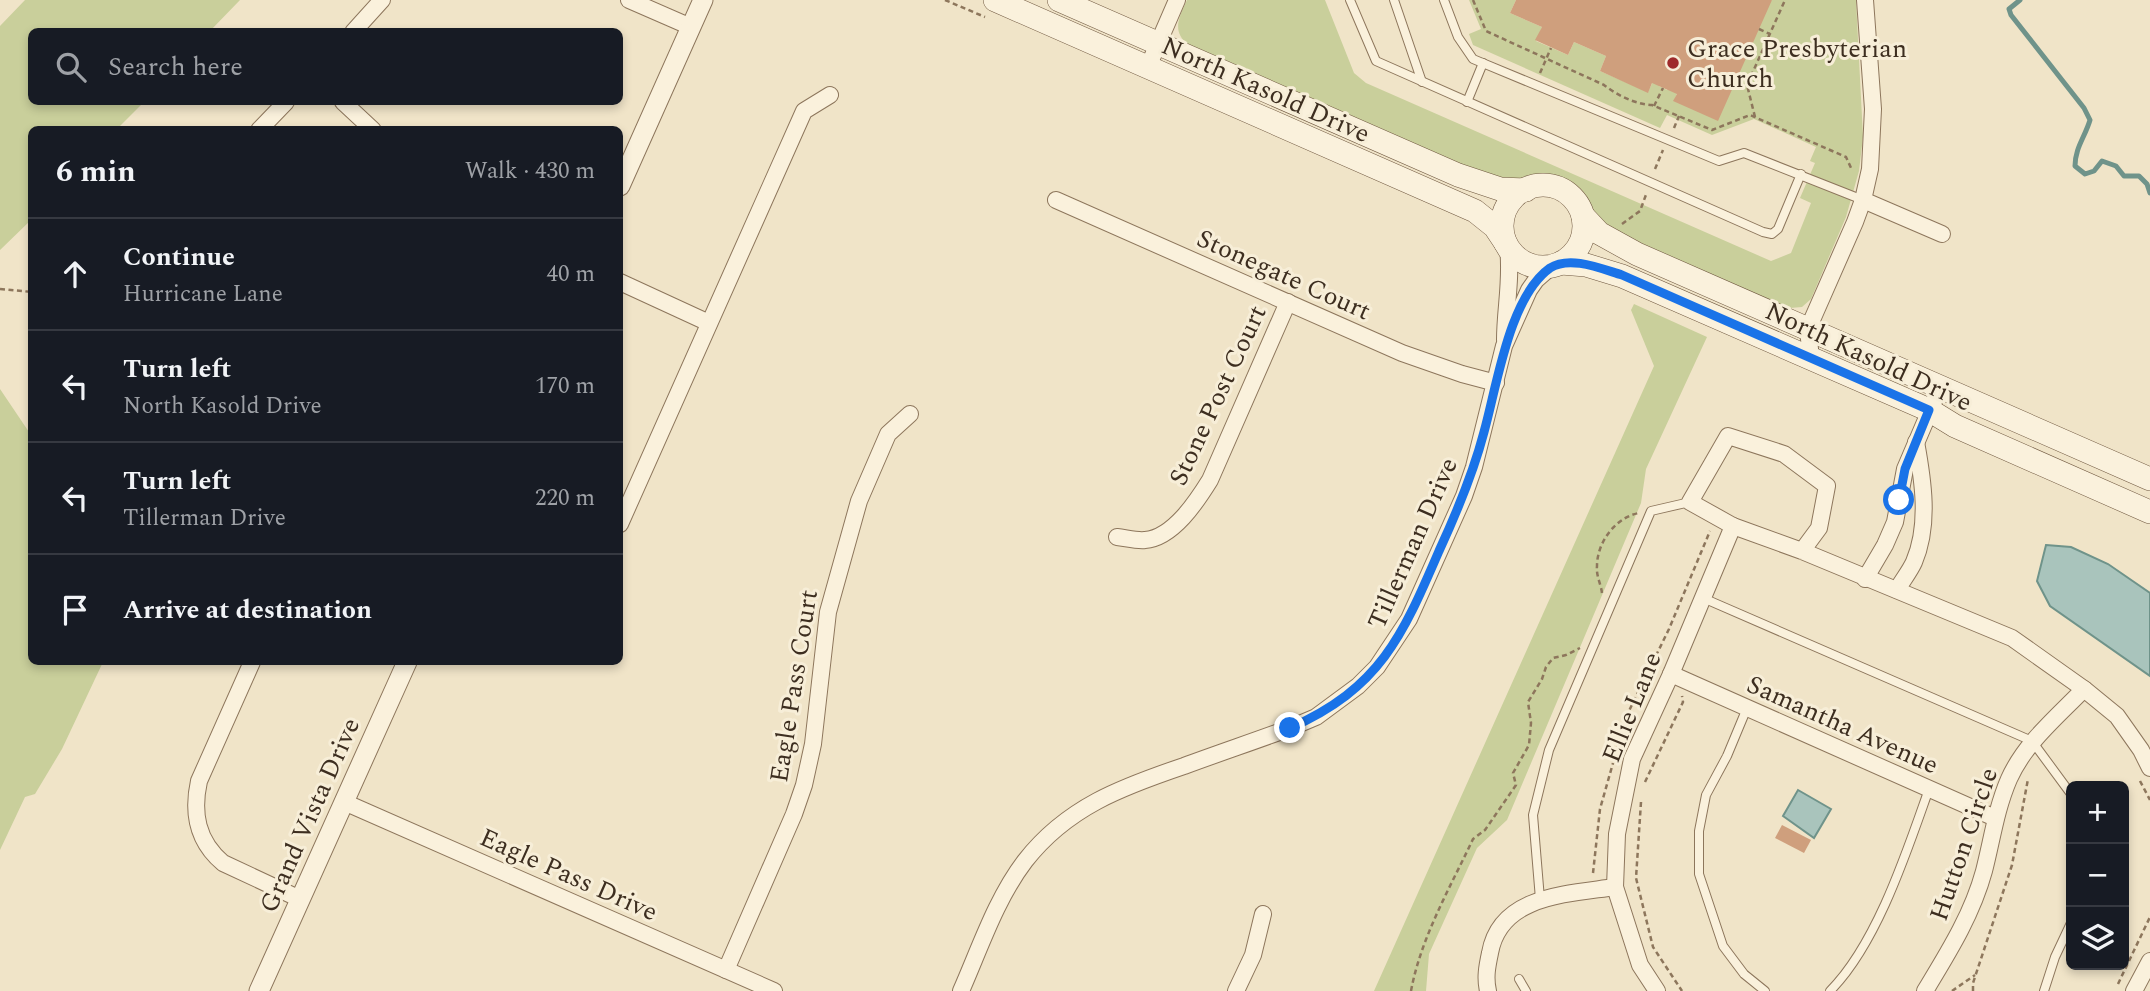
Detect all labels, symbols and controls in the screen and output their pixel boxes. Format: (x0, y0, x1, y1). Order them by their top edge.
street label: North Kasold Drive (1155, 26, 1376, 154)
search box (28, 28, 623, 105)
place label: Grace Presbyterian Church (1687, 29, 1907, 99)
text: Search here (108, 47, 243, 87)
icon: search (52, 48, 90, 86)
marker: Grace Presbyterian Church (1665, 55, 1681, 71)
text: 6 min (56, 149, 136, 195)
text: Walk · 430 m (465, 154, 595, 189)
street label: Stonegate Court (1190, 219, 1377, 331)
text: Continue (123, 237, 235, 277)
icon: ahead (56, 255, 94, 293)
text: 40 m (546, 257, 595, 292)
text: Hurricane Lane (123, 277, 283, 312)
street label: North Kasold Drive (1758, 291, 1979, 422)
street label: Stone Post Court (1159, 298, 1277, 492)
text: Turn left (123, 349, 231, 389)
icon: left (56, 367, 94, 405)
text: 170 m (535, 369, 595, 404)
text: North Kasold Drive (123, 389, 322, 424)
street label: Tillerman Drive (1357, 451, 1469, 636)
text: Turn left (123, 461, 231, 501)
icon: left (56, 479, 94, 517)
text: 220 m (535, 481, 595, 516)
route start (1883, 484, 1914, 515)
text: Tillerman Drive (123, 501, 286, 536)
street label: Eagle Pass Court (759, 587, 829, 785)
text: Arrive at destination (123, 590, 372, 630)
icon: arrive (56, 591, 94, 629)
street label: Ellie Lane (1592, 646, 1672, 769)
street label: Samantha Avenue (1740, 665, 1945, 785)
street label: Grand Vista Drive (249, 711, 371, 919)
route end (1274, 712, 1305, 743)
street label: Hutton Circle (1919, 762, 2009, 926)
map controls (2066, 781, 2129, 970)
button: + (2066, 781, 2129, 844)
street label: Eagle Pass Drive (473, 818, 664, 932)
button: − (2066, 844, 2129, 907)
button: layers (2066, 907, 2129, 970)

